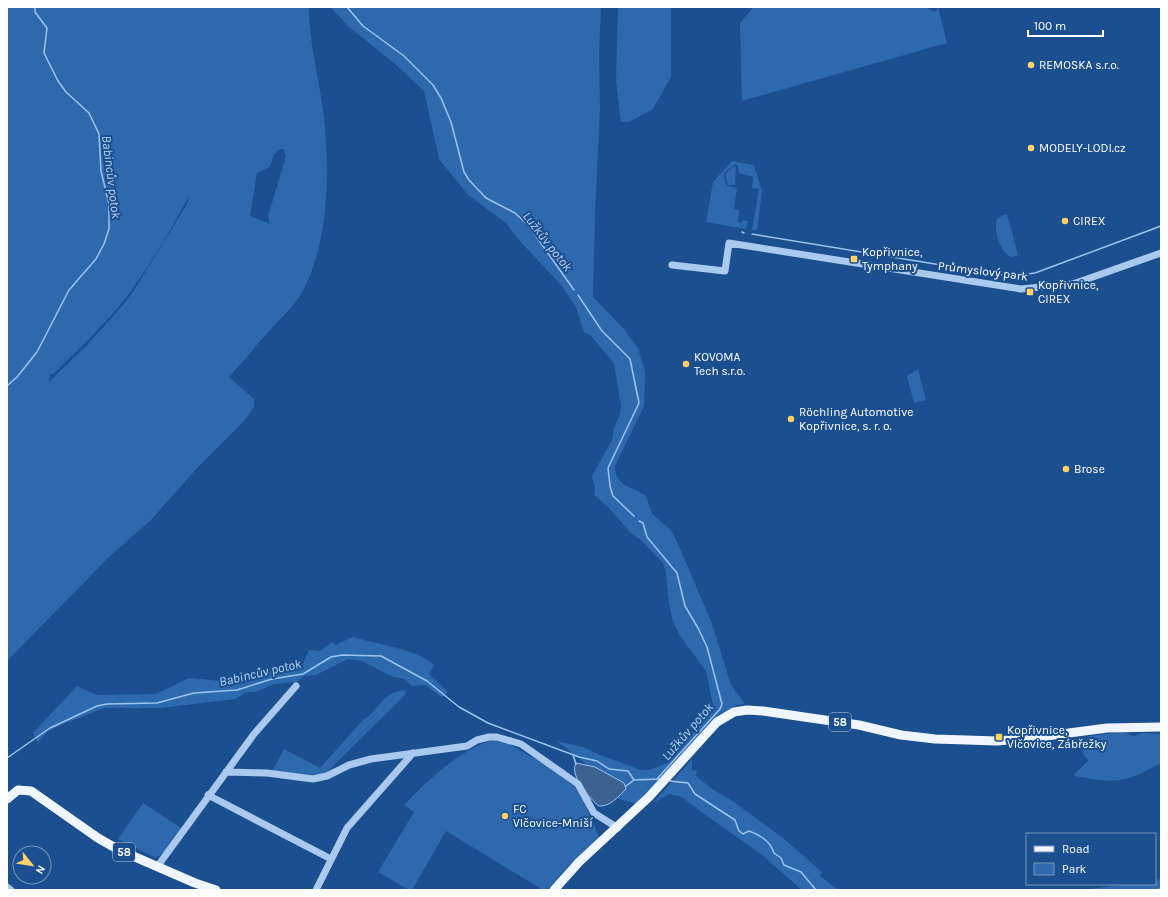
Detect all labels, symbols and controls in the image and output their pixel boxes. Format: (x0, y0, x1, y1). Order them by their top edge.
scale bar (1028, 12, 1103, 38)
text: 100 m (1034, 19, 1066, 33)
place label: REMOSKA s.r.o. (1039, 58, 1119, 72)
marker: REMOSKA s.r.o. (1026, 60, 1036, 70)
water label: Babincův potok (99, 135, 124, 220)
place label: MODELY-LODI.cz (1039, 141, 1126, 155)
marker: MODELY-LODI.cz (1026, 143, 1036, 153)
water label: Lužkův potok (520, 209, 576, 274)
place label: CIREX (1073, 214, 1106, 228)
marker: CIREX (1060, 216, 1070, 226)
place label: Kopřivnice, Tymphany (862, 245, 923, 273)
marker: Kopřivnice, Tymphany (849, 254, 859, 264)
street label: Průmyslový park (937, 259, 1029, 283)
place label: Kopřivnice, CIREX (1038, 278, 1099, 306)
marker: Kopřivnice, CIREX (1025, 287, 1035, 297)
place label: KOVOMA Tech s.r.o. (694, 350, 745, 378)
marker: KOVOMA Tech s.r.o. (681, 359, 691, 369)
place label: Röchling Automotive Kopřivnice, s. r. o. (799, 405, 913, 433)
marker: Röchling Automotive Kopřivnice, s. r. o. (786, 414, 796, 424)
place label: Brose (1074, 462, 1105, 476)
marker: Brose (1061, 464, 1071, 474)
water label: Babincův potok (218, 656, 303, 689)
water label: Lužkův potok (658, 699, 717, 763)
road number: 58 (829, 713, 851, 731)
place label: Kopřivnice, Vlčovice, Zábřežky (1007, 723, 1107, 751)
marker: Kopřivnice, Vlčovice, Zábřežky (994, 732, 1004, 742)
place label: FC Vlčovice-Mniší (513, 802, 593, 830)
marker: FC Vlčovice-Mniší (500, 811, 510, 821)
legend (1026, 833, 1156, 885)
text: Road (1062, 842, 1090, 856)
road number: 58 (113, 843, 135, 861)
north arrow (12, 845, 52, 885)
text: Park (1062, 862, 1087, 876)
text: N (33, 863, 48, 876)

